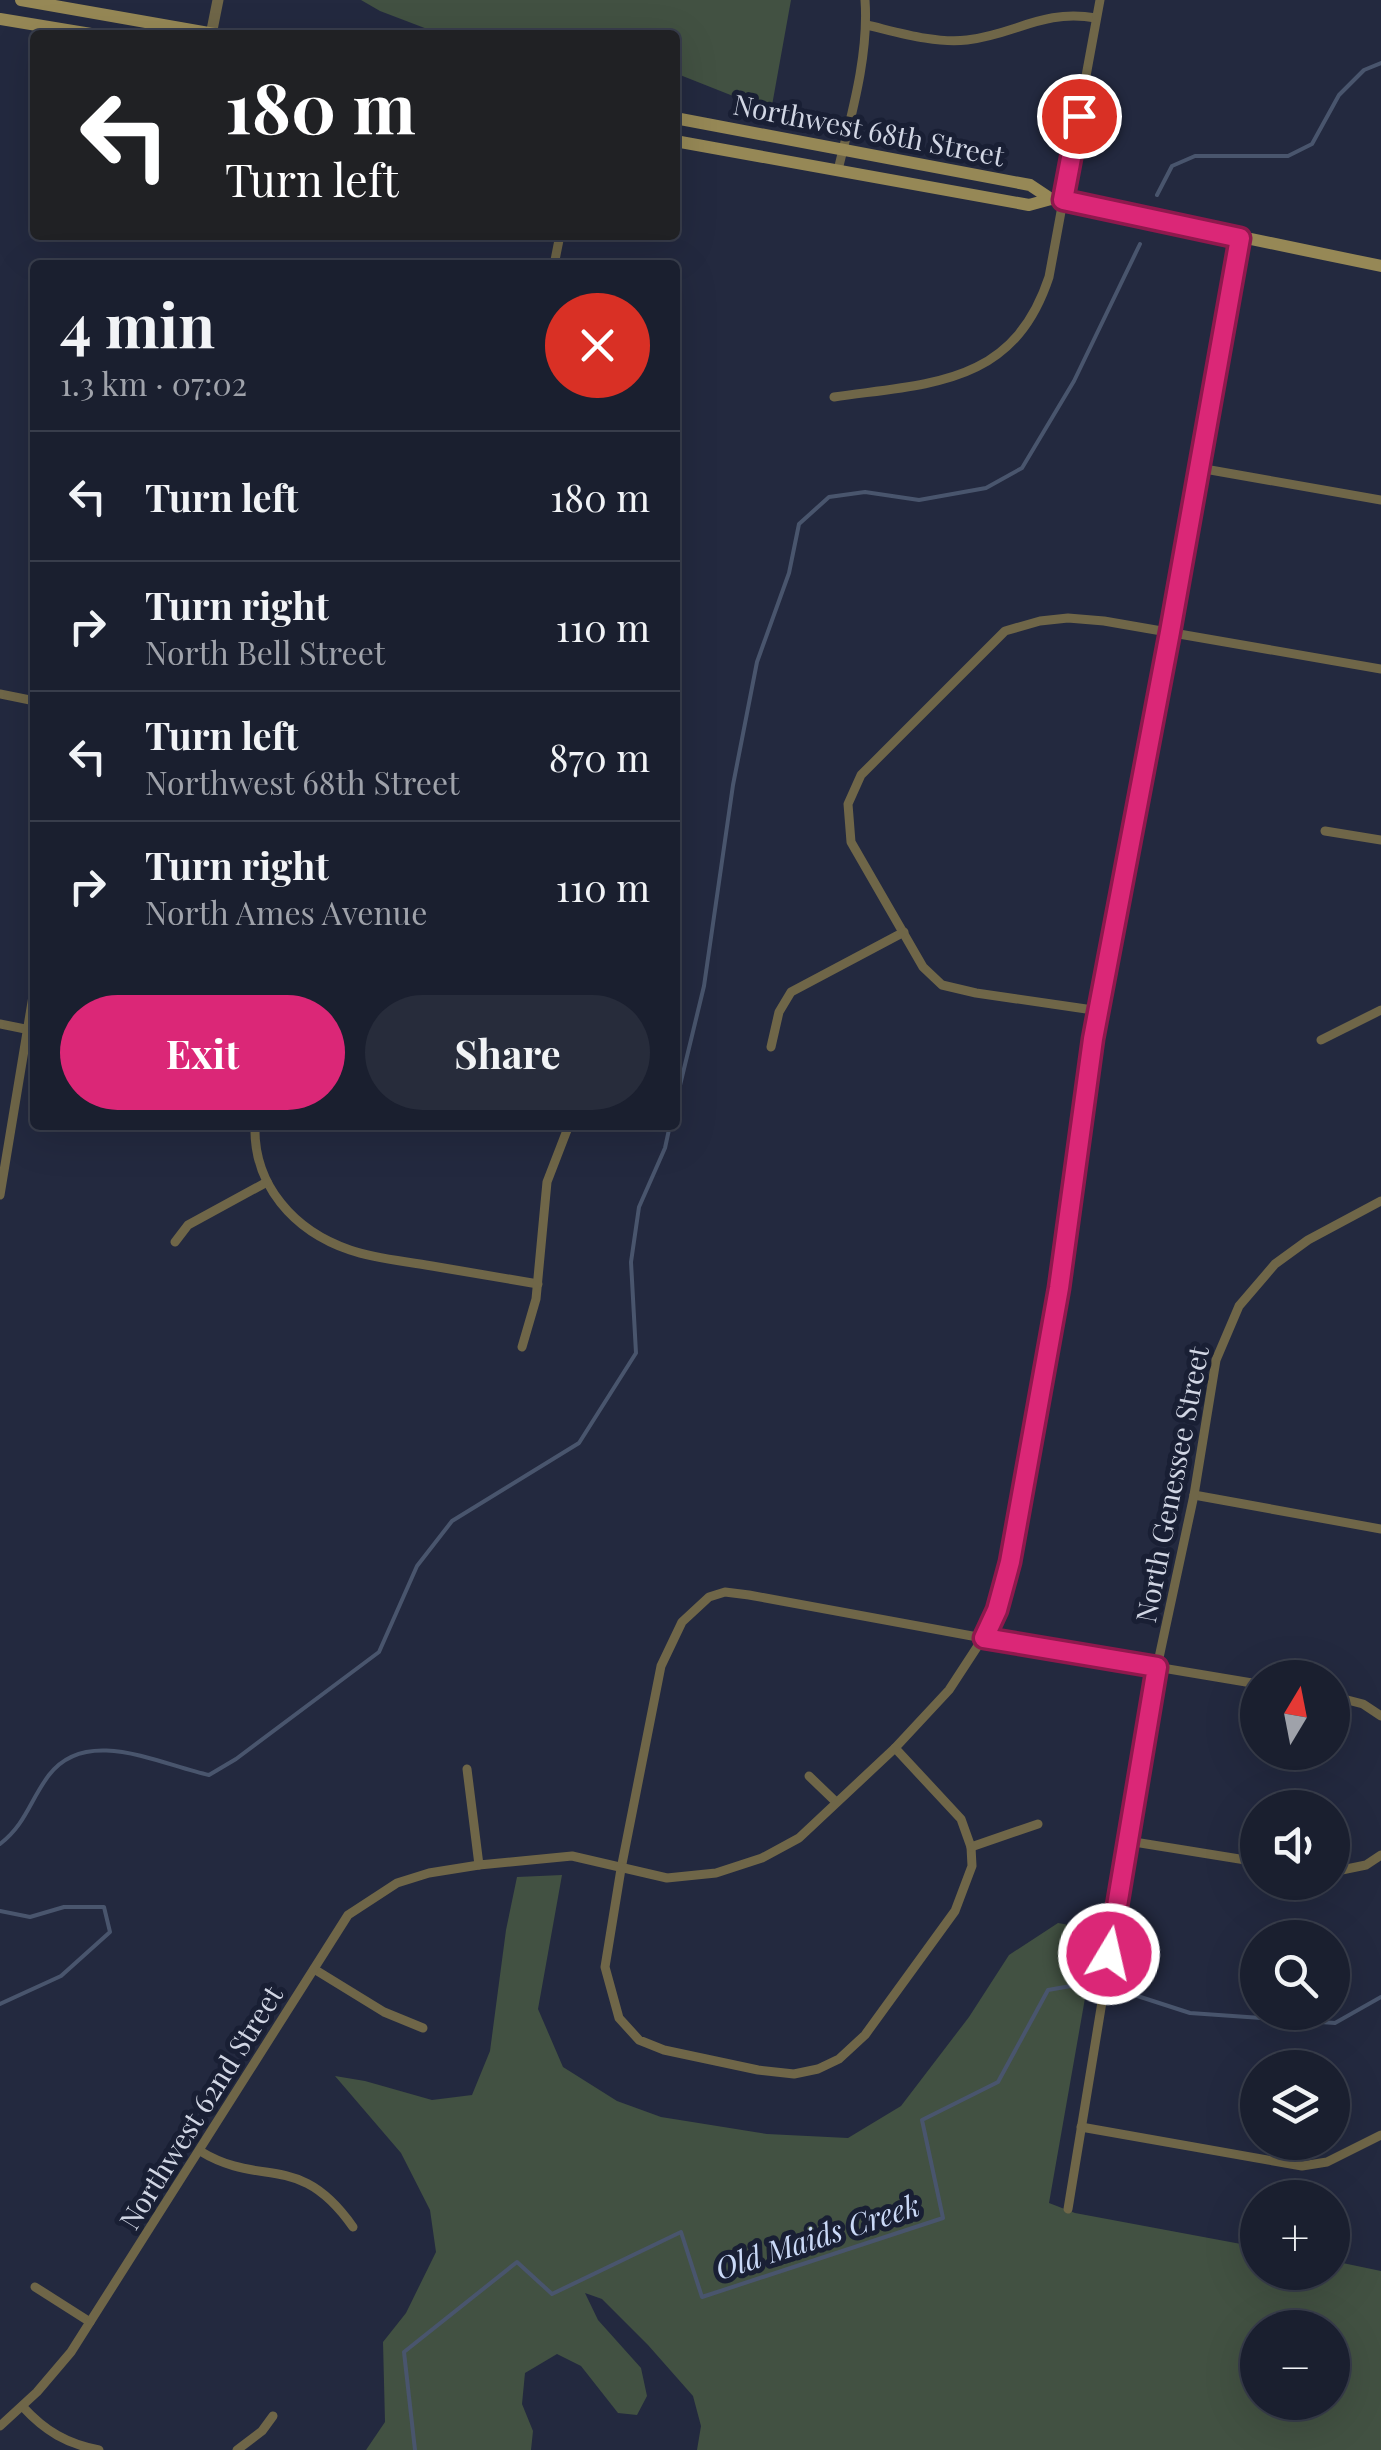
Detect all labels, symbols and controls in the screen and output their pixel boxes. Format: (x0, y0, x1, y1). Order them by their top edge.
text: 180 m (225, 58, 416, 152)
icon: left (60, 70, 190, 200)
pin (1037, 74, 1122, 159)
street label: Northwest 68th Street (730, 85, 1009, 174)
icon: arrive (1052, 89, 1107, 144)
text: Turn left (225, 148, 399, 208)
text: 4 min (60, 283, 215, 363)
button: close (545, 293, 650, 398)
text: 1.3 km · 07:02 (60, 361, 247, 404)
icon: left (60, 469, 115, 524)
text: Turn left (145, 471, 298, 522)
text: 180 m (550, 471, 650, 522)
text: Turn right (145, 579, 329, 630)
icon: right (60, 599, 115, 654)
text: 110 m (556, 601, 650, 652)
text: North Bell Street (145, 630, 385, 673)
text: Turn left (145, 709, 298, 760)
icon: left (60, 729, 115, 784)
text: 870 m (549, 731, 650, 782)
text: Northwest 68th Street (145, 760, 459, 803)
text: Turn right (145, 839, 329, 890)
icon: right (60, 859, 115, 914)
text: 110 m (556, 861, 650, 912)
text: North Ames Avenue (145, 890, 427, 933)
button: Exit (60, 995, 345, 1110)
button: Share (365, 995, 650, 1110)
street label: North Genessee Street (1126, 1342, 1216, 1625)
north arrow (1240, 1660, 1350, 1770)
map controls (1240, 1660, 1350, 2420)
button: sound (1240, 1790, 1350, 1900)
position arrow (1057, 1902, 1161, 2006)
button: search (1240, 1920, 1350, 2030)
street label: Northwest 62nd Street (110, 1977, 291, 2236)
button: layers (1240, 2050, 1350, 2160)
button: + (1240, 2180, 1350, 2290)
water label: Old Maids Creek (710, 2184, 924, 2288)
button: − (1240, 2310, 1350, 2420)

